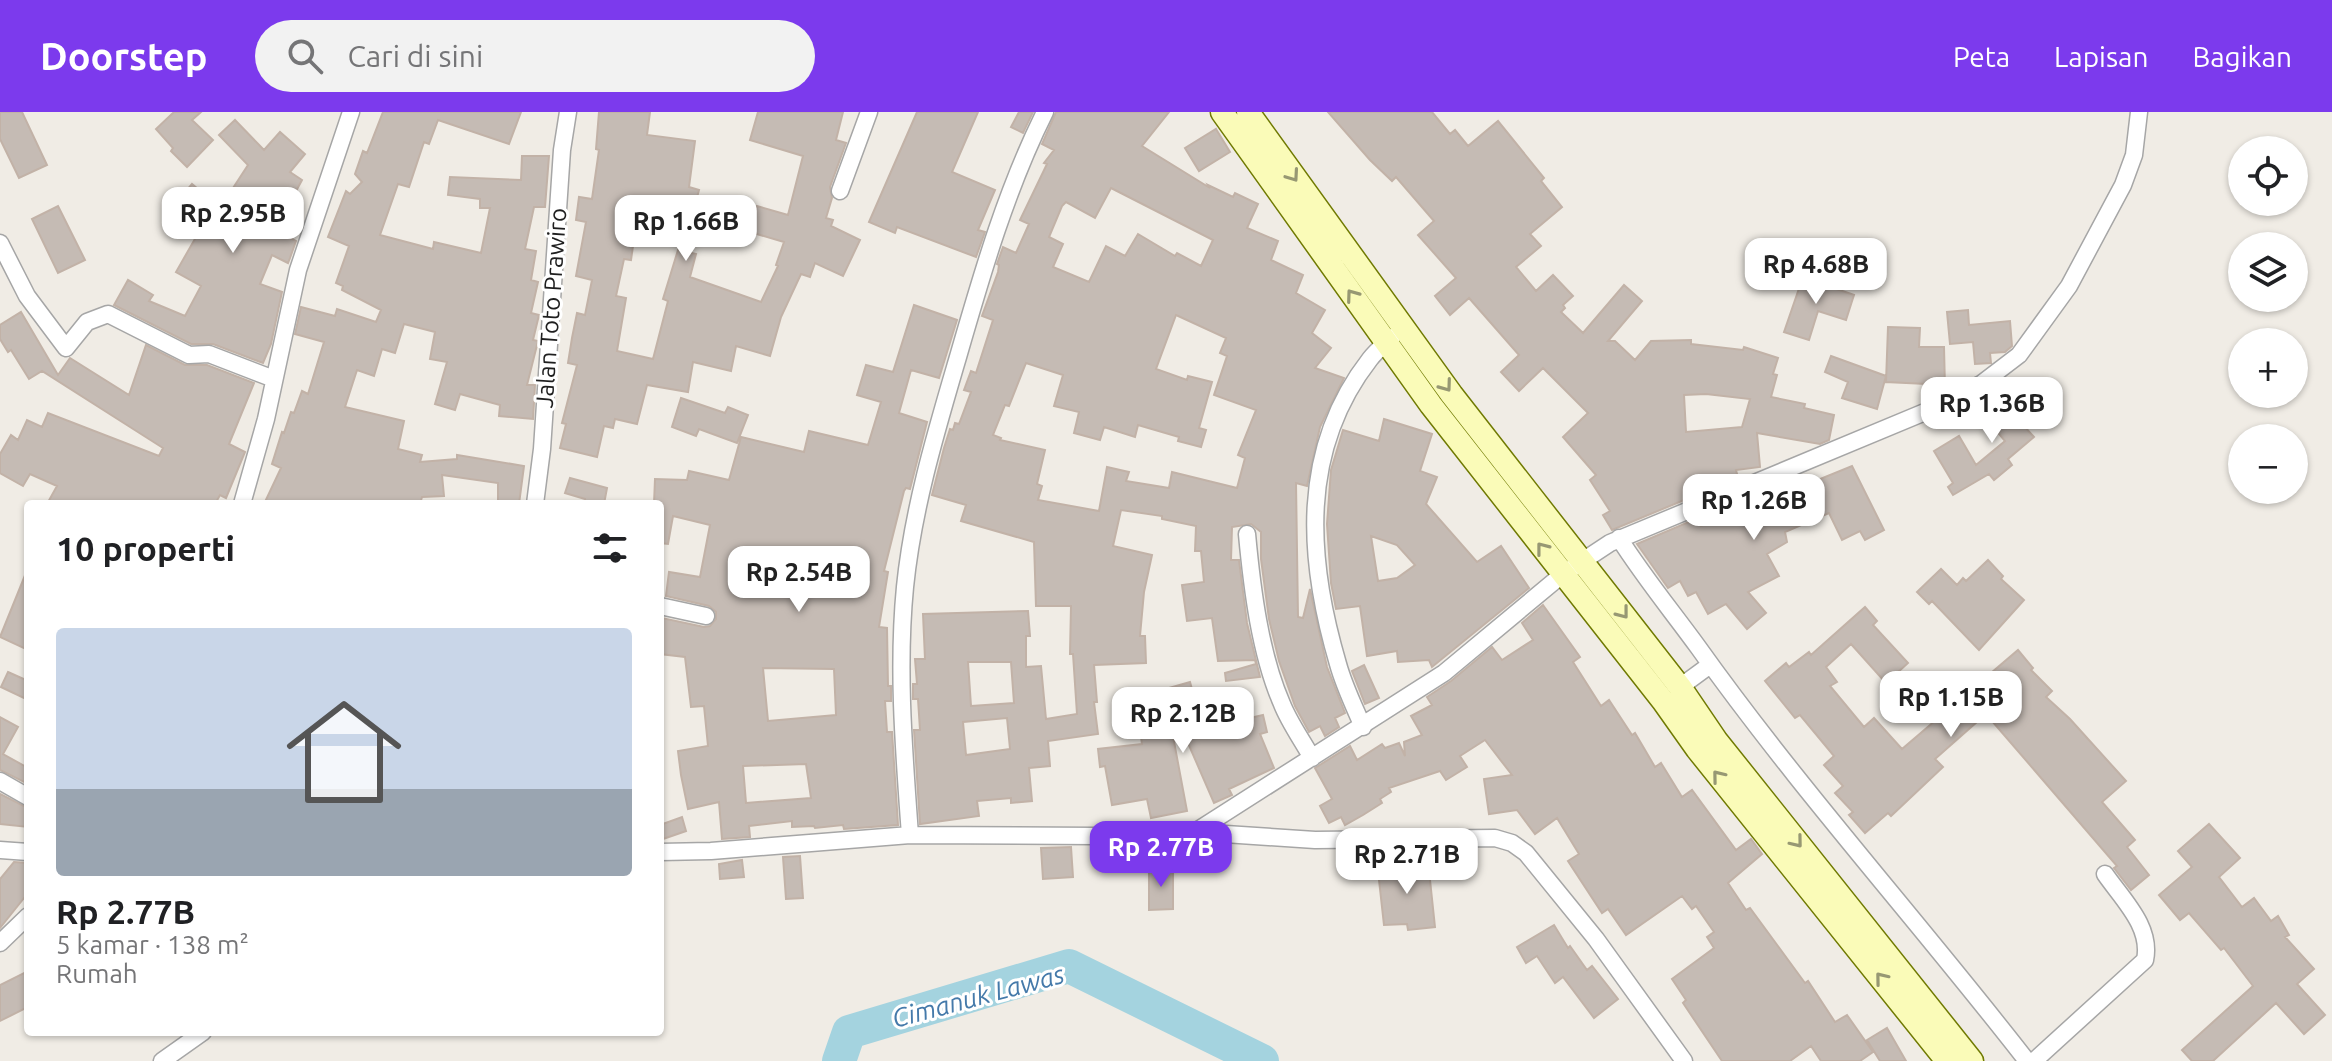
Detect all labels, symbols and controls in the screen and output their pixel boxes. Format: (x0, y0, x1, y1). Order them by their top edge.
search box (255, 20, 815, 92)
icon: search (283, 34, 327, 78)
text: Doorstep (40, 35, 207, 77)
text: Cari di sini (347, 39, 483, 73)
text: Peta (1953, 41, 2010, 72)
text: Lapisan (2054, 41, 2148, 72)
text: Bagikan (2192, 41, 2292, 72)
map controls (2228, 136, 2308, 504)
button: locate (2228, 136, 2308, 216)
one-way arrow (1283, 167, 1298, 181)
pin: Rp 2.95B (150, 187, 316, 255)
pin: Rp 1.66B (603, 195, 769, 263)
text: Rp 2.95B (180, 198, 286, 227)
text: Rp 1.66B (633, 206, 739, 235)
street label: Jalan Toto Prawiro (531, 207, 571, 409)
button: layers (2228, 232, 2308, 312)
pin: Rp 4.68B (1733, 238, 1899, 306)
text: Rp 4.68B (1763, 249, 1869, 278)
one-way arrow (1347, 290, 1362, 304)
button: + (2228, 328, 2308, 408)
pin: Rp 1.36B (1909, 377, 2075, 445)
one-way arrow (1436, 378, 1450, 392)
text: Rp 1.36B (1939, 388, 2045, 417)
button: − (2228, 424, 2308, 504)
pin: Rp 1.26B (1671, 474, 1837, 542)
text: Rp 1.26B (1701, 485, 1807, 514)
icon: filters (588, 526, 632, 570)
text: 10 properti (56, 529, 235, 567)
one-way arrow (1537, 543, 1552, 557)
pin: Rp 2.54B (716, 546, 882, 614)
text: Rp 2.54B (746, 557, 852, 586)
one-way arrow (1613, 604, 1627, 619)
pin: Rp 1.15B (1868, 671, 2034, 739)
icon: home (272, 680, 416, 824)
text: Rp 1.15B (1898, 682, 2004, 711)
pin: Rp 2.12B (1100, 687, 1266, 755)
text: Rp 2.12B (1130, 698, 1236, 727)
one-way arrow (1713, 771, 1728, 785)
pin: Rp 2.77B (1078, 821, 1244, 889)
pin: Rp 2.71B (1324, 828, 1490, 896)
text: Rp 2.77B (1108, 832, 1214, 861)
one-way arrow (1788, 833, 1802, 848)
text: Rp 2.71B (1354, 839, 1460, 868)
text: Rp 2.77B (56, 892, 195, 930)
text: 5 kamar · 138 m² (56, 930, 249, 959)
text: Rumah (56, 959, 138, 988)
water label: Cimanuk Lawas (889, 959, 1067, 1033)
one-way arrow (1876, 973, 1891, 987)

